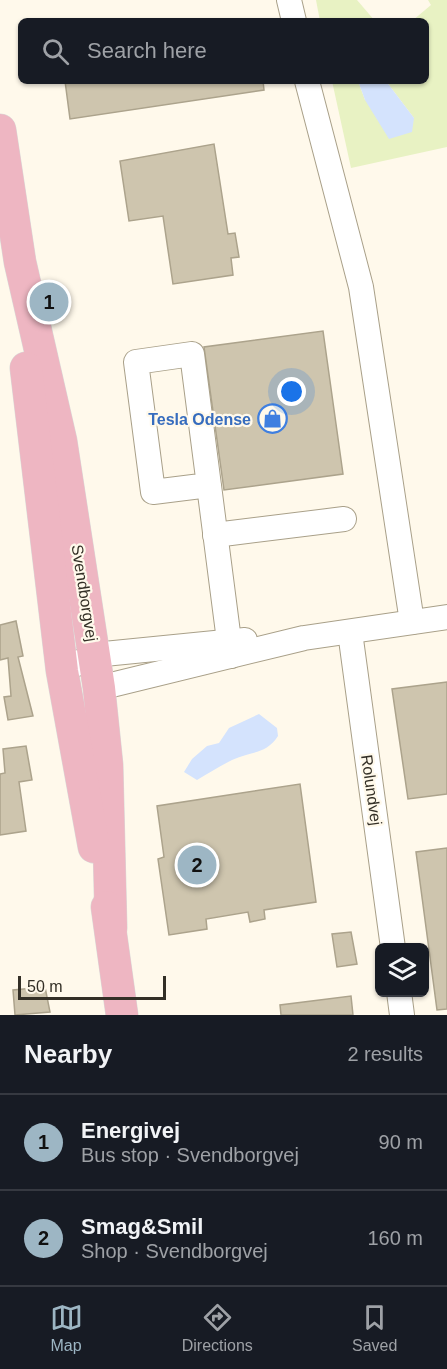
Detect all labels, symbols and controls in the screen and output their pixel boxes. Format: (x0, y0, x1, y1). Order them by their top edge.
search box (18, 18, 429, 84)
icon: search (39, 35, 72, 68)
text: Search here (87, 38, 207, 63)
pin: 1 (29, 280, 68, 324)
your location (277, 377, 306, 406)
shop icon: Tesla Odense (256, 403, 288, 435)
place label: Tesla Odense (148, 411, 251, 428)
street label: Svendborgvej (68, 543, 101, 643)
street label: Rolundvej (358, 754, 385, 826)
pin: 2 (178, 842, 216, 888)
map controls (375, 943, 429, 997)
button: layers (375, 943, 429, 997)
scale bar (18, 973, 166, 1000)
text: 50 m (27, 978, 63, 995)
text: Nearby (24, 1039, 112, 1069)
text: 2 results (347, 1043, 423, 1065)
text: Energivej (81, 1118, 180, 1143)
text: 1 (38, 1131, 49, 1153)
text: 90 m (379, 1131, 423, 1153)
text: Bus stop · Svendborgvej (81, 1144, 299, 1166)
text: Smag&Smil (81, 1214, 203, 1239)
text: 2 (38, 1227, 49, 1249)
text: 160 m (367, 1227, 423, 1249)
text: Shop · Svendborgvej (81, 1240, 268, 1262)
tab: Map (50, 1301, 83, 1355)
tab: Directions (182, 1301, 253, 1355)
tab: Saved (352, 1301, 397, 1355)

